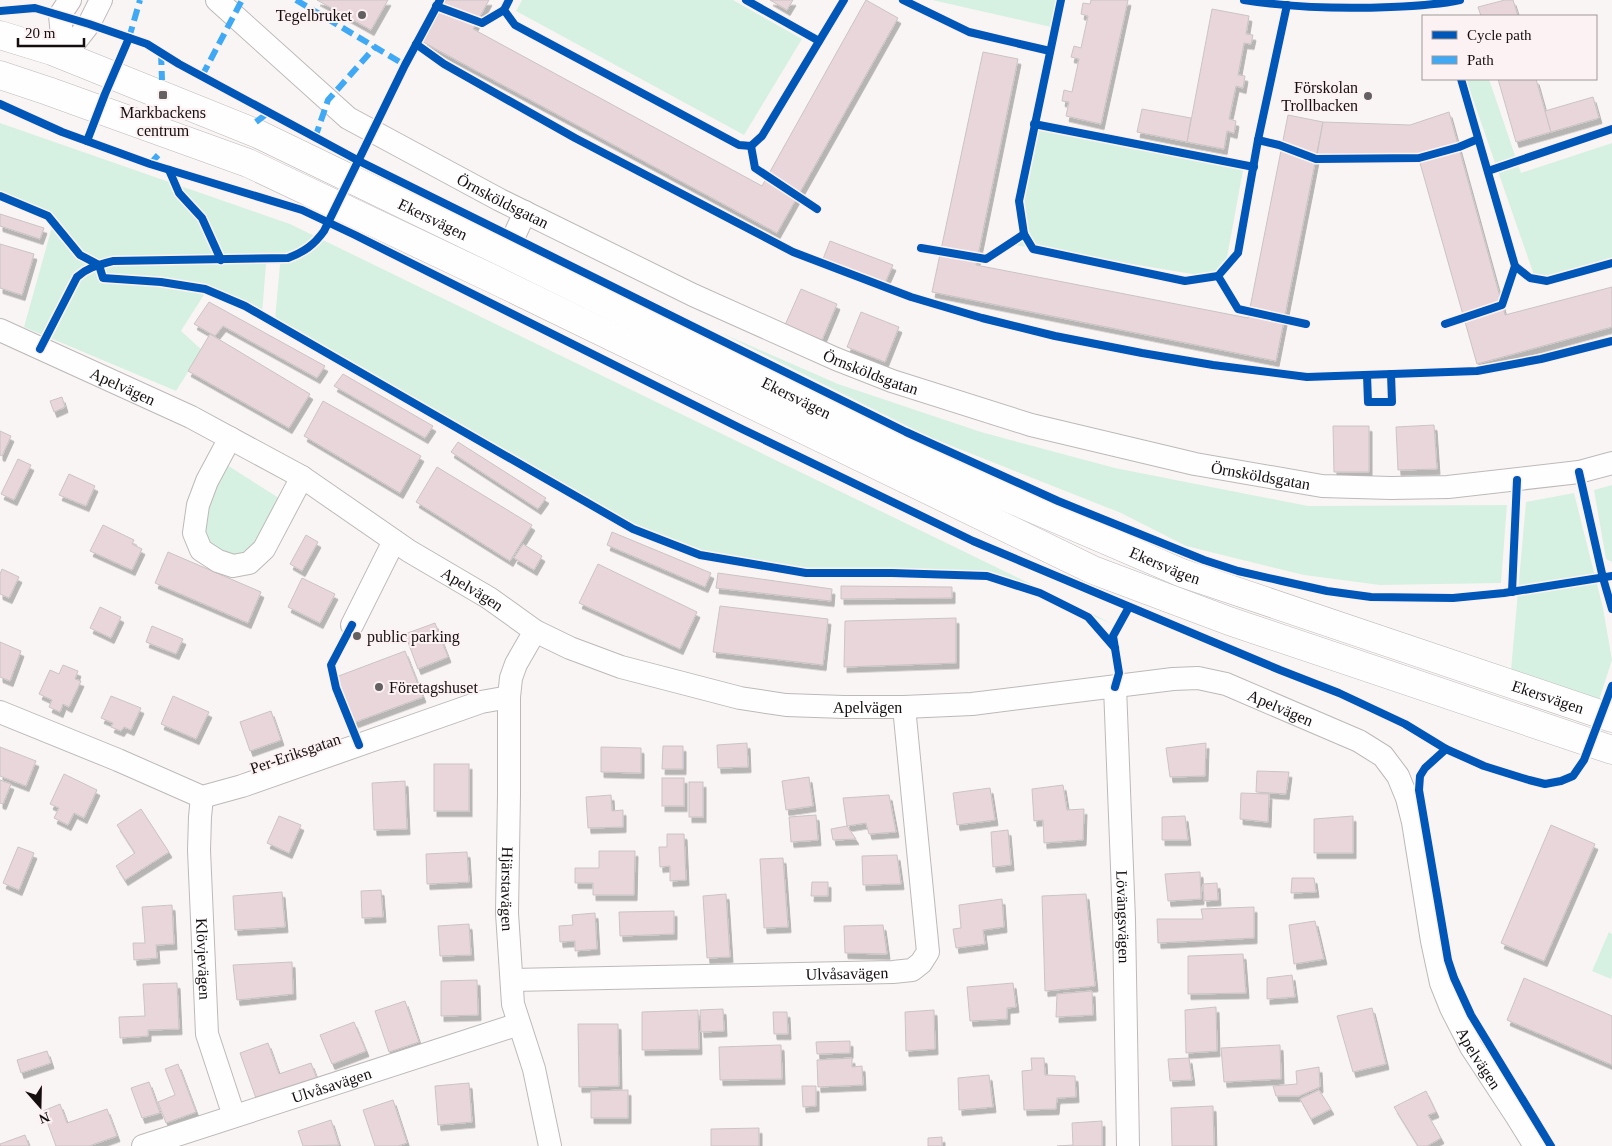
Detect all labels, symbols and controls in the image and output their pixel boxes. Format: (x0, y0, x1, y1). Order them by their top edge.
place label: Tegelbruket (276, 7, 353, 25)
marker: Tegelbruket (356, 9, 368, 21)
scale bar (18, 15, 84, 47)
legend (1422, 15, 1597, 80)
text: 20 m (25, 25, 56, 41)
text: Cycle path (1467, 27, 1532, 43)
text: Path (1467, 52, 1494, 68)
place label: Förskolan Trollbacken (1281, 79, 1358, 114)
marker: Markbackens centrum (157, 89, 169, 101)
marker: Förskolan Trollbacken (1362, 90, 1374, 102)
place label: Markbackens centrum (120, 104, 206, 139)
street label: Örnsköldsgatan (454, 171, 551, 232)
street label: Ekersvägen (396, 195, 470, 243)
street label: Örnsköldsgatan (820, 346, 920, 398)
street label: Apelvägen (88, 364, 158, 409)
street label: Ekersvägen (759, 374, 834, 422)
street label: Örnsköldsgatan (1210, 459, 1312, 493)
street label: Ekersvägen (1127, 543, 1202, 587)
street label: Apelvägen (438, 564, 506, 614)
place label: public parking (367, 628, 460, 646)
marker: public parking (351, 630, 363, 642)
street label: Ekersvägen (1510, 677, 1586, 717)
place label: Företagshuset (389, 679, 478, 697)
marker: Företagshuset (373, 681, 385, 693)
street label: Apelvägen (1245, 686, 1316, 729)
street label: Apelvägen (833, 699, 902, 717)
street label: Per-Eriksgatan (248, 730, 343, 778)
street label: Hjärstavägen (497, 847, 516, 932)
street label: Lövängsvägen (1113, 870, 1133, 964)
street label: Klövjevägen (193, 918, 213, 1000)
street label: Ulvåsavägen (805, 964, 888, 983)
street label: Apelvägen (1453, 1025, 1504, 1092)
street label: Ulvåsavägen (290, 1065, 373, 1106)
north arrow (15, 1081, 65, 1131)
text: N (37, 1109, 52, 1127)

